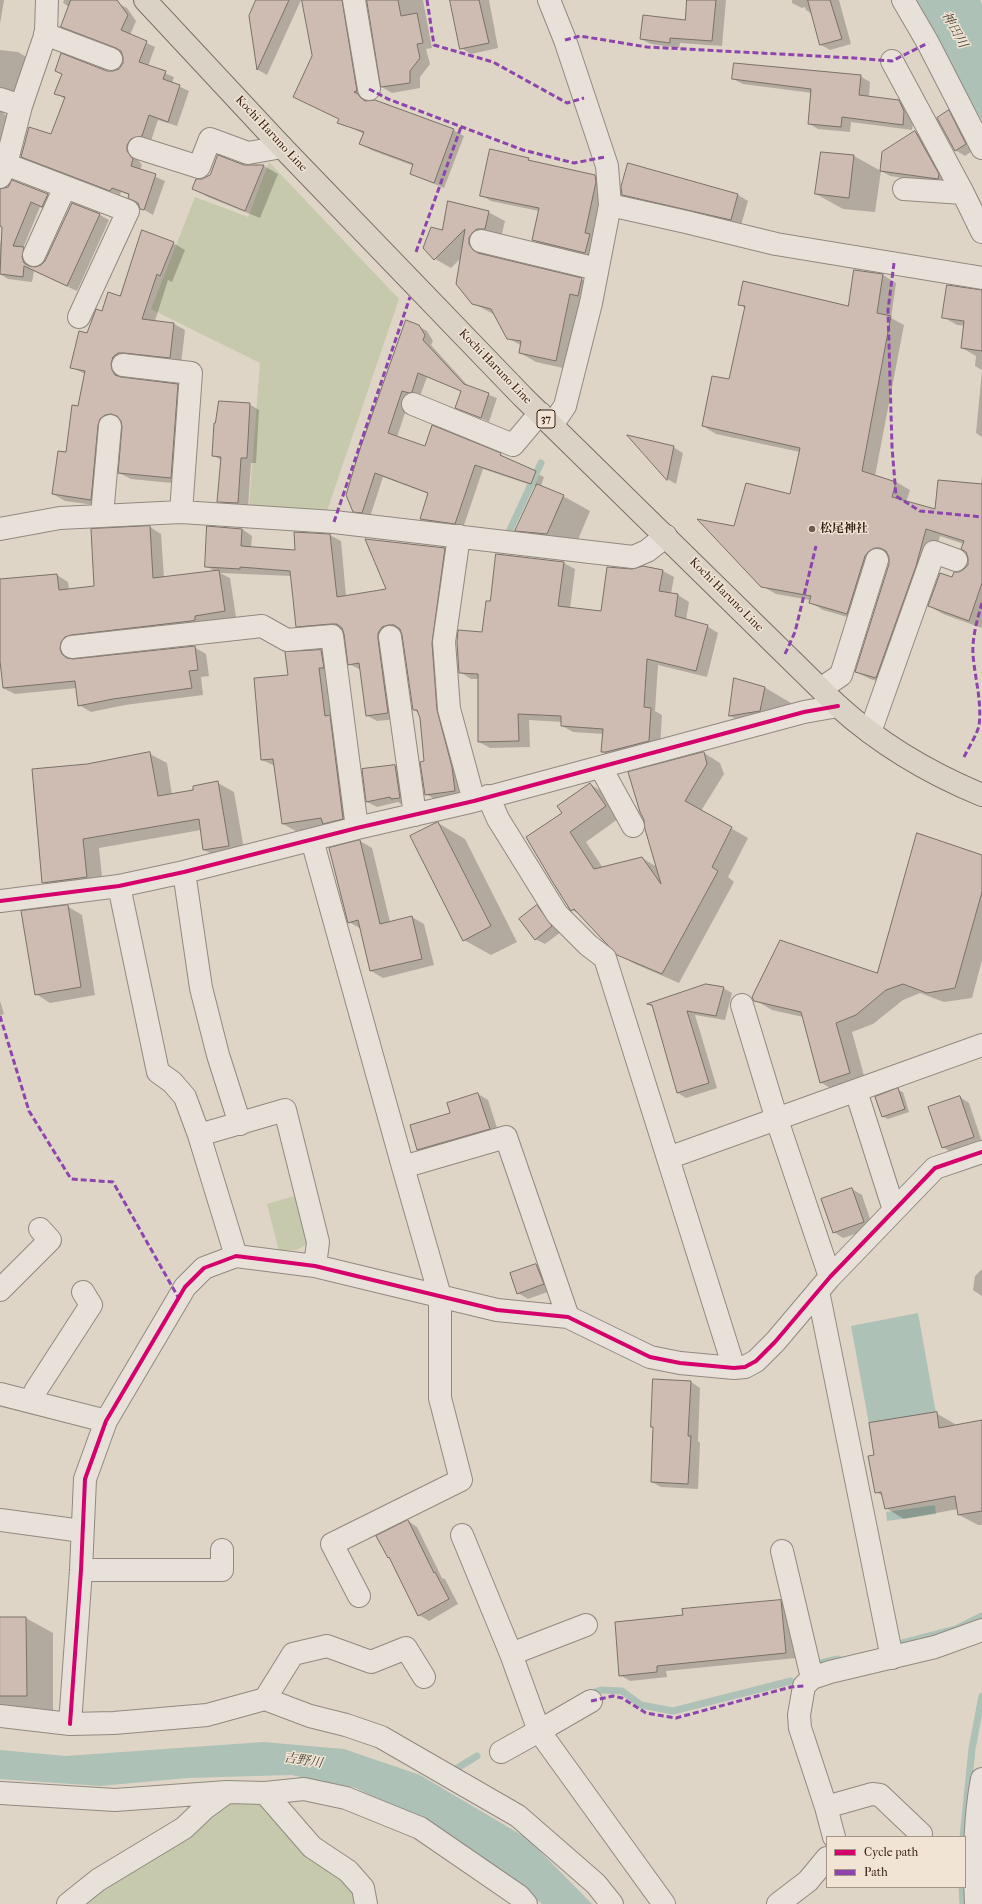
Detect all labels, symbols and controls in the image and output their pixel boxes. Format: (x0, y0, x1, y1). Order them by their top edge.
water label: 神田川 (938, 9, 970, 51)
street label: Kochi Haruno Line (232, 93, 310, 175)
street label: Kochi Haruno Line (455, 326, 535, 408)
road number: 37 (537, 410, 555, 428)
place label: 松尾神社 (820, 522, 868, 536)
marker: 松尾神社 (807, 524, 817, 534)
street label: Kochi Haruno Line (686, 555, 766, 635)
water label: 吉野川 (283, 1750, 323, 1772)
legend (826, 1836, 966, 1888)
text: Cycle path (864, 1845, 918, 1859)
text: Path (864, 1865, 888, 1879)

